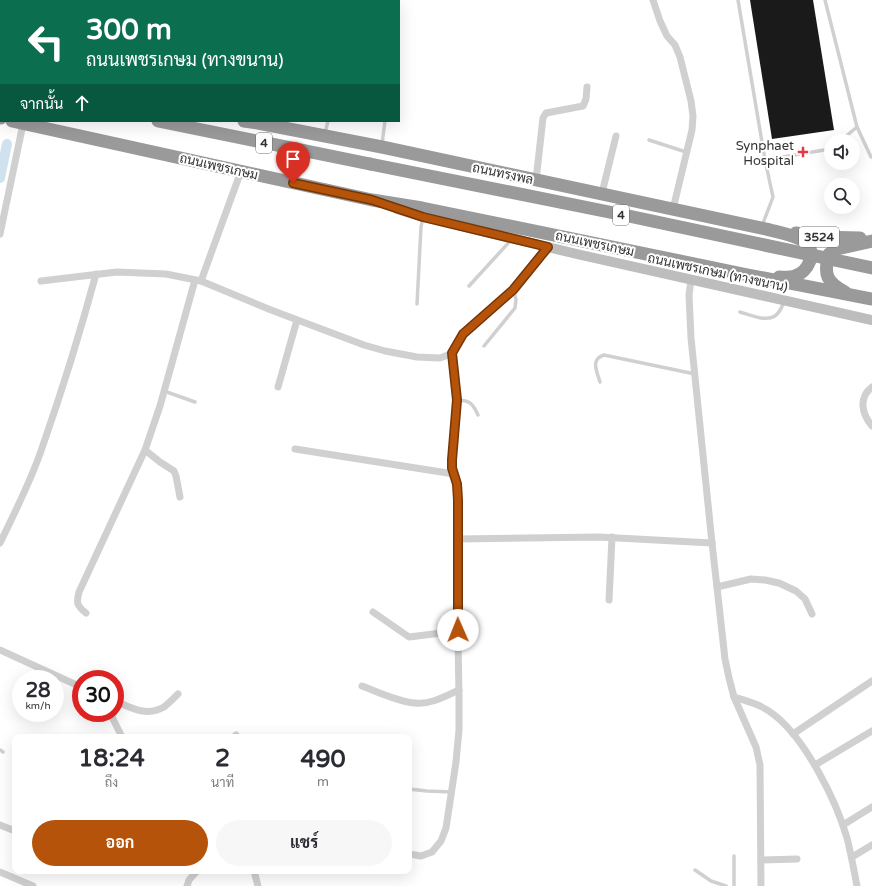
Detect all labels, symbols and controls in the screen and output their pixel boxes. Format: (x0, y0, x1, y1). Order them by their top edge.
text: 300 m (86, 13, 172, 47)
icon: left (20, 16, 72, 68)
text: ถนนเพชรเกษม (ทางขนาน) (86, 49, 284, 71)
icon: ahead (71, 92, 93, 114)
text: จากนั้น (20, 95, 63, 113)
road number: 4 (256, 133, 272, 153)
map controls (824, 134, 860, 214)
button: sound (824, 134, 860, 170)
place label: Synphaet Hospital (736, 138, 794, 169)
pin (276, 142, 310, 183)
marker: Synphaet Hospital (797, 146, 809, 158)
icon: arrive (282, 148, 304, 170)
street label: ถนนเพชรเกษม (178, 150, 260, 184)
street label: ถนนทรงพล (471, 160, 535, 188)
button: search (824, 178, 860, 214)
road number: 4 (613, 205, 629, 225)
road number: 3524 (799, 227, 839, 247)
street label: ถนนเพชรเกษม (554, 228, 636, 260)
street label: ถนนเพชรเกษม (ทางขนาน) (646, 250, 789, 296)
position arrow (437, 609, 479, 651)
speed limit sign: 30 (72, 670, 124, 722)
text: 28 (25, 679, 51, 703)
text: km/h (25, 700, 51, 712)
text: 18:24 (78, 744, 145, 773)
text: 2 (215, 744, 230, 773)
text: 490 (300, 745, 346, 774)
text: m (317, 774, 329, 790)
text: ถึง (105, 775, 118, 791)
text: นาที (211, 775, 234, 791)
button: ออก (32, 820, 208, 866)
button: แชร์ (216, 820, 392, 866)

